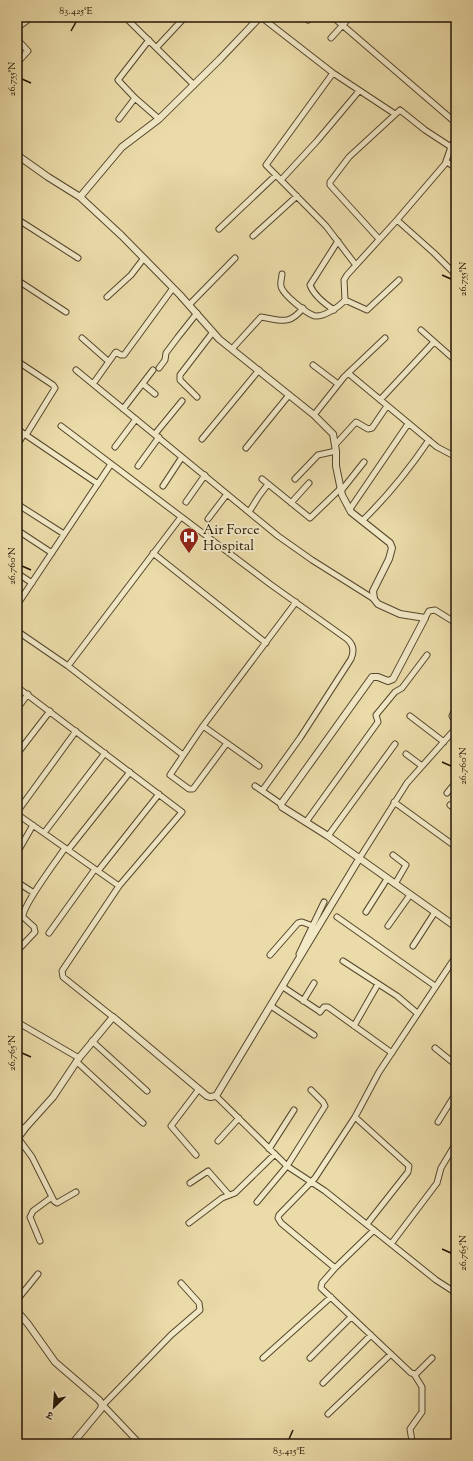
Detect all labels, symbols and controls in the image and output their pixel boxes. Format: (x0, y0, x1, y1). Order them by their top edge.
text: 83.425°E (59, 4, 93, 19)
text: 26.755°N (5, 62, 20, 96)
text: 26.755°N (456, 262, 471, 296)
place label: Air Force Hospital (203, 521, 260, 557)
hospital icon: Air Force Hospital (178, 526, 200, 554)
text: 26.760°N (5, 547, 20, 585)
text: 26.760°N (456, 747, 471, 785)
text: 26.765°N (5, 1035, 20, 1071)
text: 26.765°N (456, 1235, 471, 1271)
north arrow (34, 1387, 74, 1427)
text: उ (43, 1406, 57, 1424)
text: 83.415°E (273, 1444, 305, 1459)

